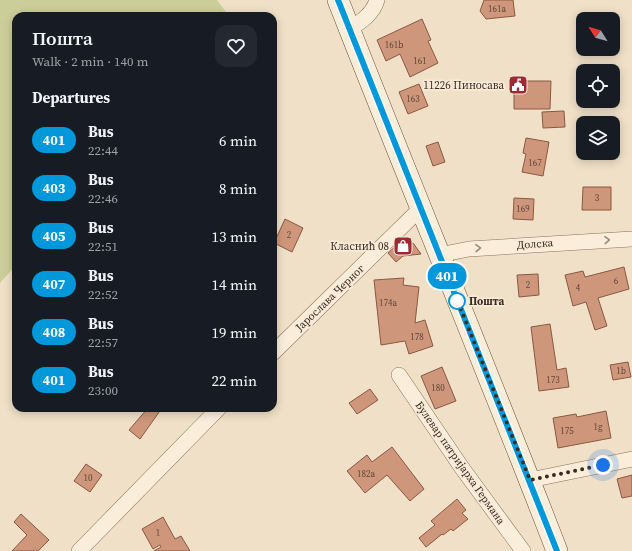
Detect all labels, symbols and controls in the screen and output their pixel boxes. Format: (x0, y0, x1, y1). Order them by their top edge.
house number: 161a (488, 3, 506, 15)
north arrow (576, 12, 620, 56)
map controls (576, 12, 620, 160)
text: Пошта (32, 25, 93, 51)
button: heart (215, 25, 257, 67)
house number: 161b (385, 39, 403, 51)
text: Walk · 2 min · 140 m (32, 53, 148, 70)
house number: 161 (413, 55, 427, 67)
button: locate (576, 64, 620, 108)
public building icon: 11226 Пиносава (507, 74, 529, 96)
place label: 11226 Пиносава (423, 78, 504, 93)
text: Departures (32, 87, 110, 108)
house number: 163 (406, 93, 420, 105)
button: layers (576, 116, 620, 160)
text: Bus (88, 121, 114, 142)
text: 401 (43, 130, 65, 150)
text: 6 min (219, 130, 257, 151)
text: 22:44 (88, 142, 118, 159)
house number: 167 (528, 157, 542, 169)
text: Bus (88, 169, 114, 190)
text: 403 (43, 178, 65, 198)
text: 8 min (219, 178, 257, 199)
text: 22:46 (88, 190, 118, 207)
house number: 3 (595, 192, 600, 204)
house number: 169 (516, 203, 530, 215)
text: Bus (88, 217, 114, 238)
text: 405 (43, 226, 65, 246)
text: 13 min (211, 226, 257, 247)
house number: 2 (287, 229, 292, 241)
shop icon: Класнић 08 (392, 235, 414, 257)
street label: Долска (516, 235, 554, 253)
one-way arrow (604, 236, 610, 244)
text: 22:51 (88, 238, 118, 255)
place label: Класнић 08 (330, 239, 389, 254)
one-way arrow (475, 244, 481, 253)
street label: Јарослава Черног (292, 261, 368, 335)
line badge: 401 (424, 263, 470, 289)
text: Bus (88, 265, 114, 286)
text: 401 (436, 266, 458, 286)
text: 407 (43, 274, 65, 294)
text: 14 min (211, 274, 257, 295)
house number: 6 (614, 275, 619, 287)
house number: 2 (526, 279, 531, 291)
house number: 4 (576, 282, 581, 294)
text: 22:52 (88, 286, 118, 303)
marker: Пошта (448, 292, 466, 310)
place label: Пошта (469, 294, 505, 309)
house number: 174a (379, 297, 397, 309)
text: Bus (88, 313, 114, 334)
text: 408 (43, 322, 65, 342)
text: 19 min (211, 322, 257, 343)
house number: 178 (410, 331, 424, 343)
text: 22:57 (88, 334, 118, 351)
text: Bus (88, 361, 114, 382)
house number: 1b (616, 365, 626, 377)
text: 401 (43, 370, 65, 390)
text: 22 min (211, 370, 257, 391)
house number: 173 (546, 374, 560, 386)
text: 23:00 (88, 382, 118, 399)
house number: 180 (431, 382, 445, 394)
street label: Булевар патријарха Германа (412, 398, 509, 528)
house number: 1g (593, 421, 603, 433)
house number: 175 (560, 425, 574, 437)
your location (593, 455, 613, 475)
house number: 182a (357, 468, 375, 480)
house number: 10 (83, 472, 93, 484)
house number: 1 (156, 527, 160, 539)

